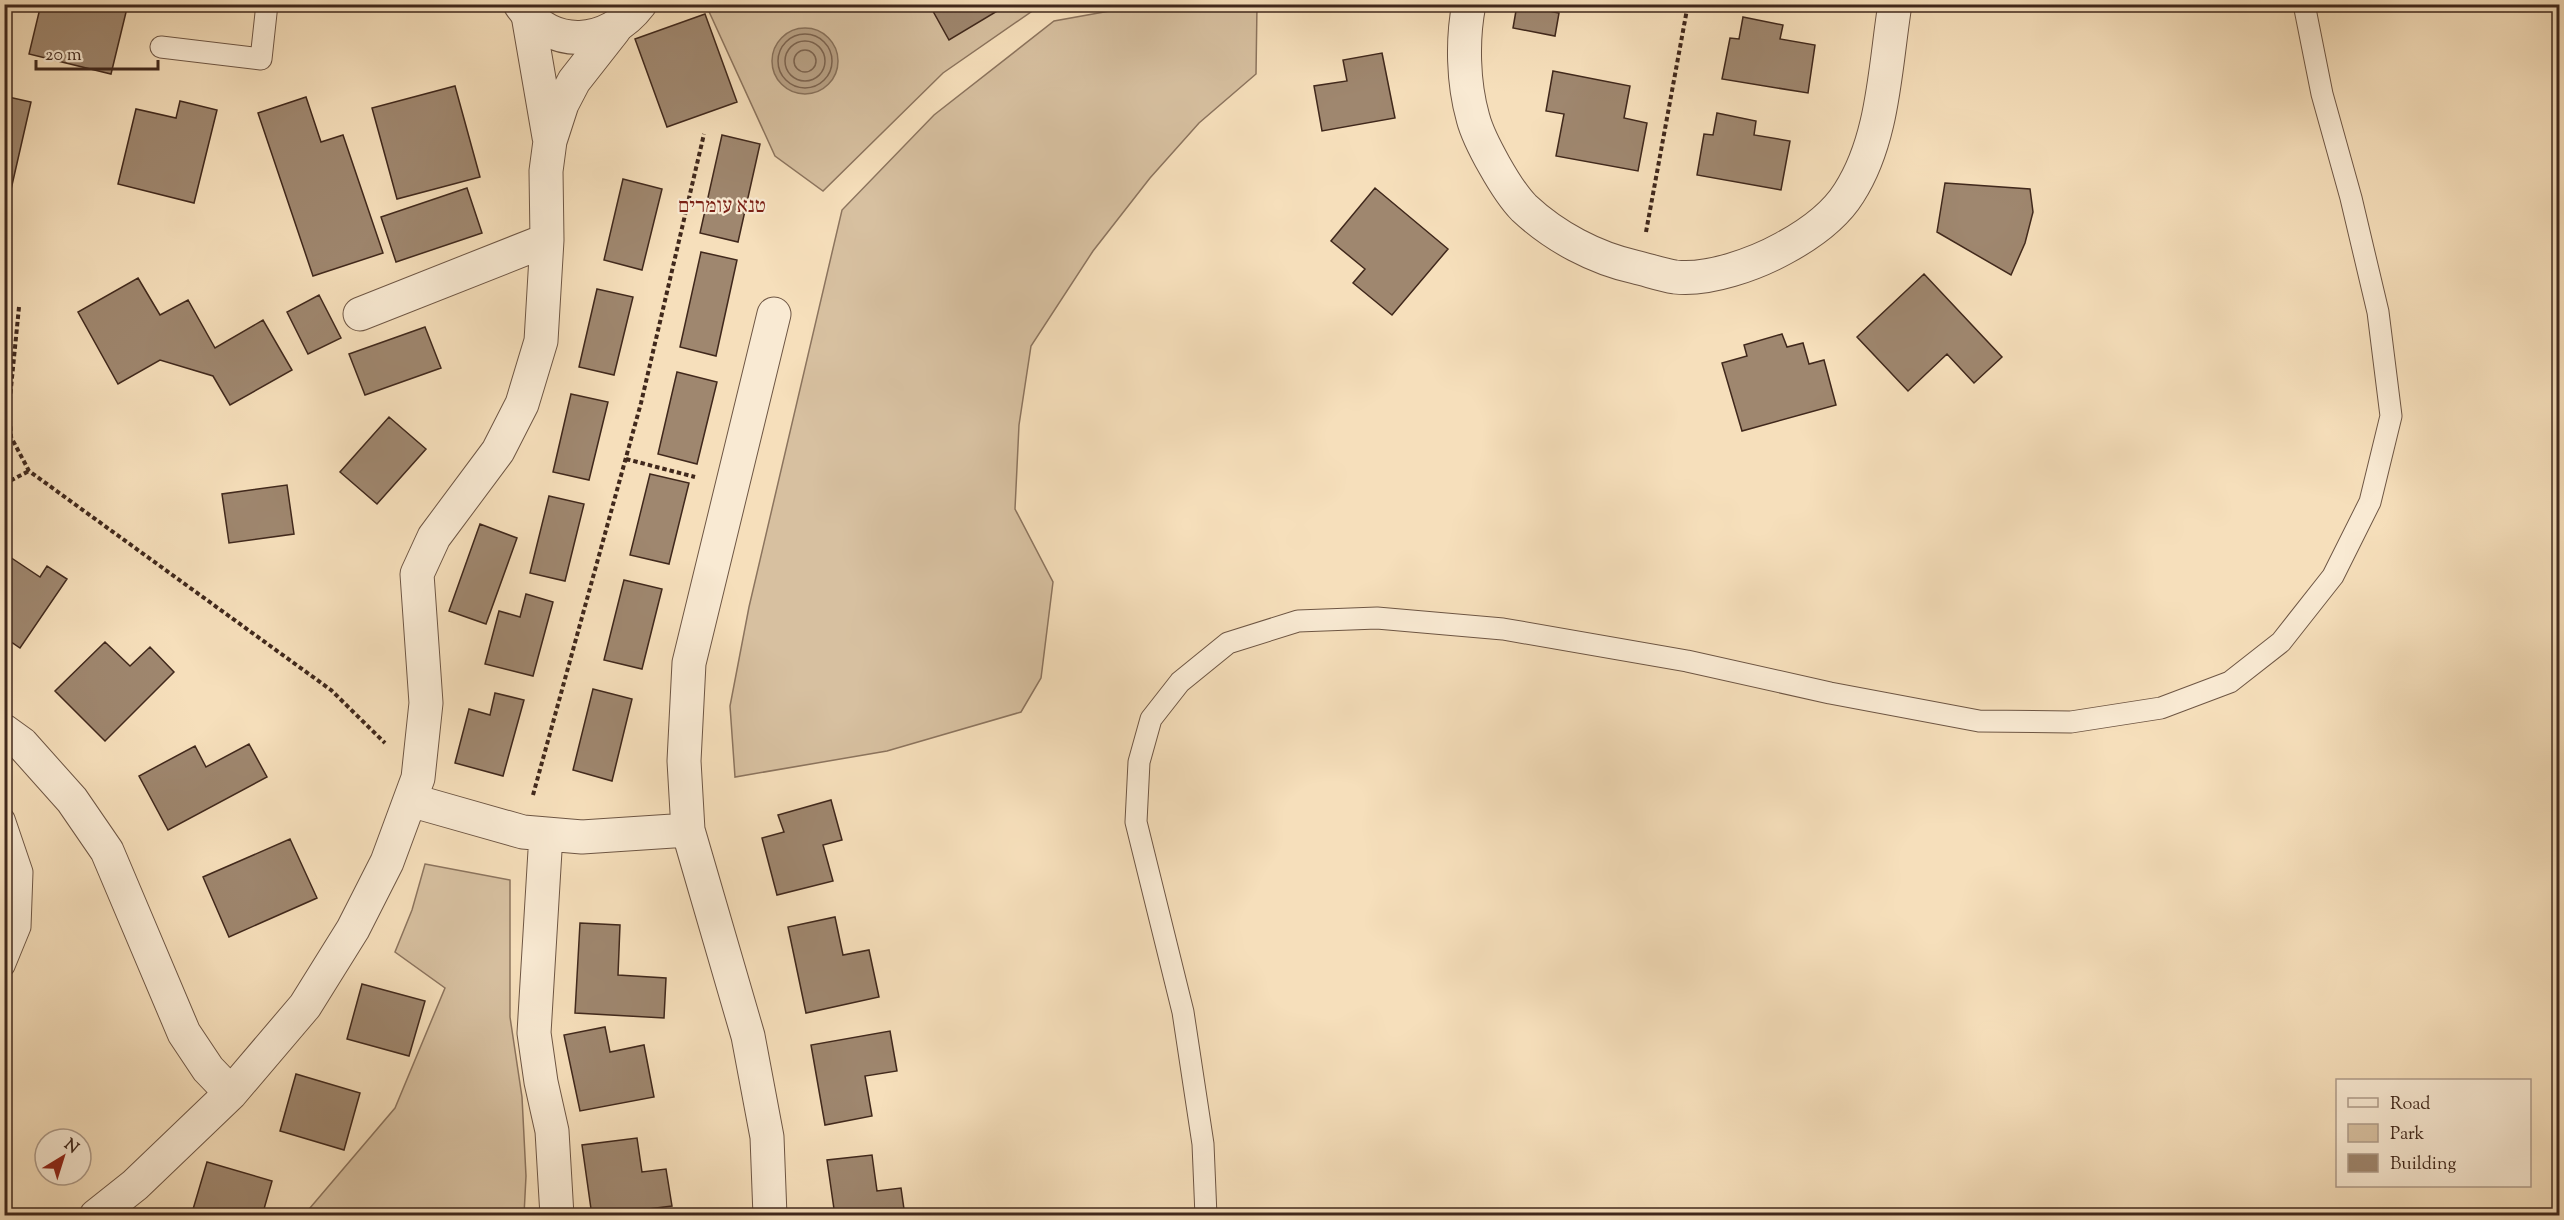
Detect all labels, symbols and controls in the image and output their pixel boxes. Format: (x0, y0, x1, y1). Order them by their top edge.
scale bar (36, 33, 158, 71)
text: 20 m (45, 43, 82, 69)
district label: טנא עומרים (678, 192, 766, 222)
legend (2336, 1079, 2531, 1187)
text: Road (2390, 1092, 2430, 1118)
text: Park (2390, 1122, 2425, 1148)
north arrow (33, 1127, 93, 1187)
text: N (59, 1134, 83, 1160)
text: Building (2390, 1152, 2456, 1178)

